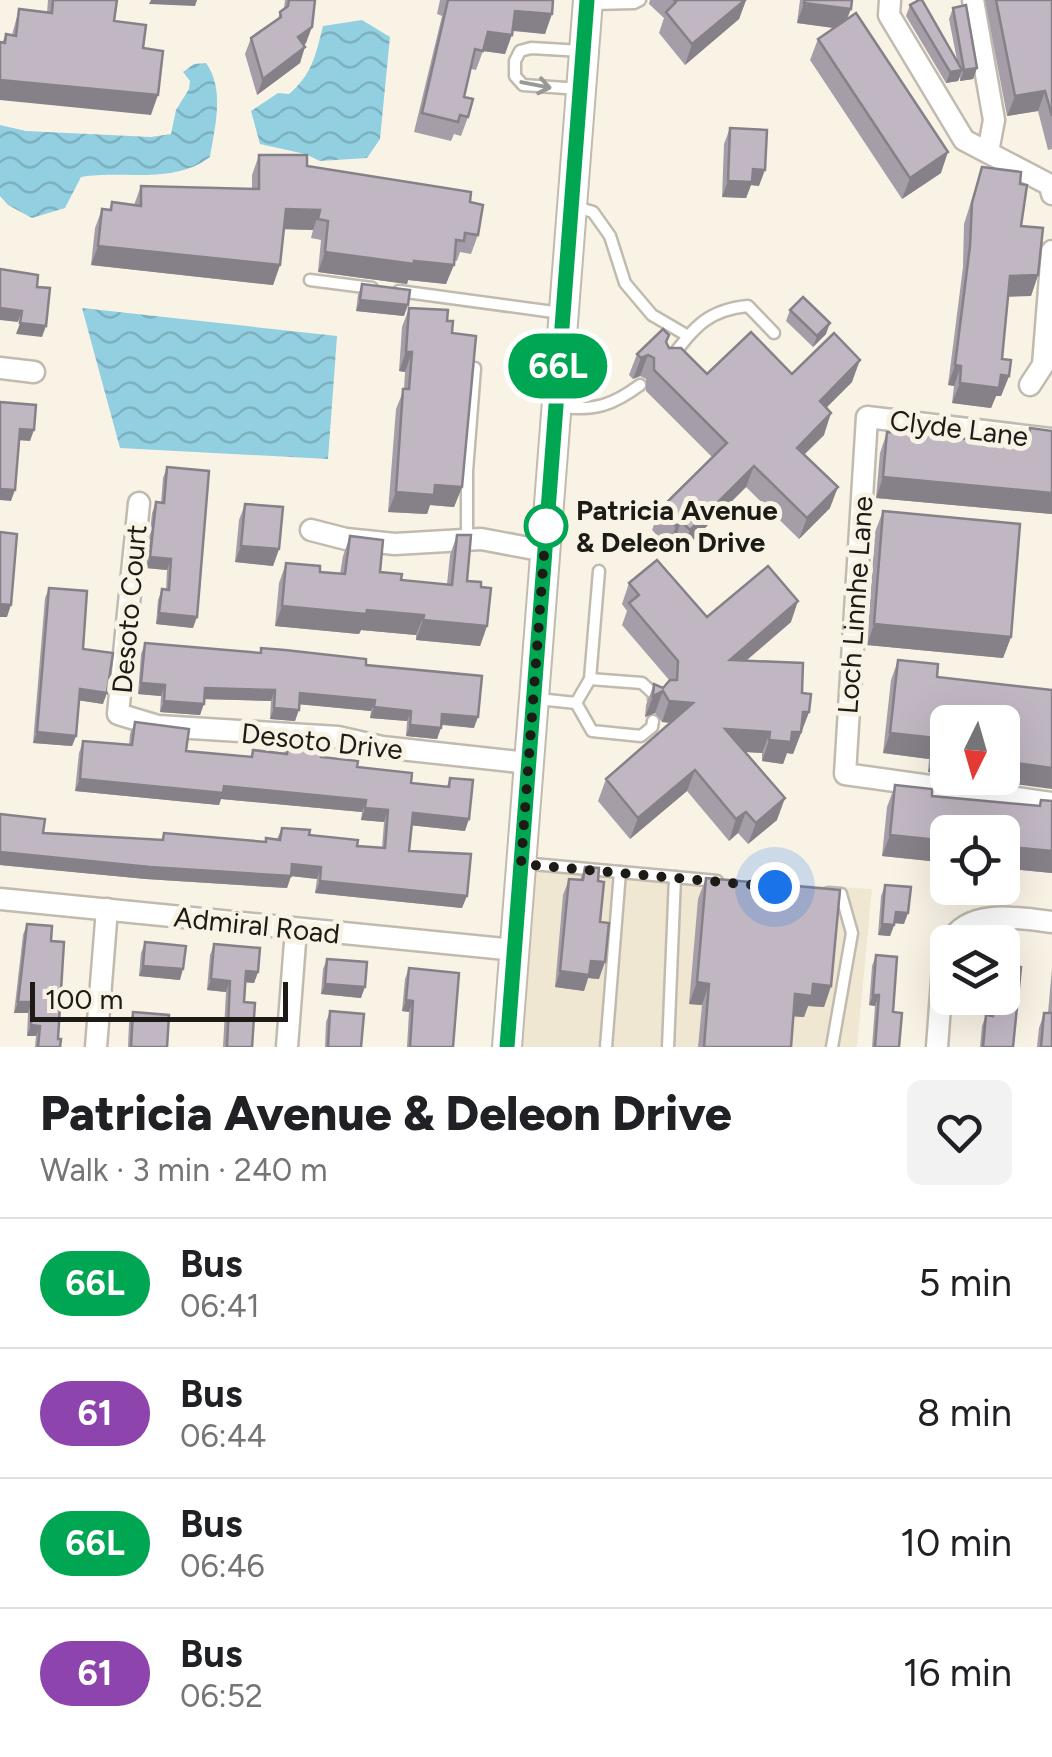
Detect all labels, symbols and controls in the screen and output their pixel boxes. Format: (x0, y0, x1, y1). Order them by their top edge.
one-way arrow (520, 76, 552, 95)
line badge: 66L (500, 334, 616, 398)
text: 66L (528, 345, 588, 387)
street label: Clyde Lane (888, 403, 1030, 453)
place label: Patricia Avenue & Deleon Drive (576, 493, 778, 559)
street label: Loch Linnhe Lane (830, 495, 880, 715)
marker: Patricia Avenue & Deleon Drive (525, 505, 567, 547)
street label: Desoto Court (105, 523, 153, 695)
north arrow (930, 705, 1020, 795)
map controls (930, 705, 1020, 1015)
street label: Desoto Drive (240, 716, 404, 766)
button: locate (930, 815, 1020, 905)
your location (750, 862, 800, 912)
street label: Admiral Road (172, 899, 342, 951)
button: layers (930, 925, 1020, 1015)
scale bar (30, 977, 288, 1021)
text: 100 m (45, 982, 123, 1016)
button: heart (907, 1080, 1012, 1185)
text: Patricia Avenue & Deleon Drive (40, 1084, 732, 1142)
text: Walk · 3 min · 240 m (40, 1151, 327, 1189)
text: Bus (180, 1241, 243, 1287)
text: 5 min (918, 1260, 1012, 1306)
text: 66L (65, 1262, 125, 1304)
text: 06:41 (180, 1287, 260, 1325)
text: Bus (180, 1371, 243, 1417)
text: 8 min (917, 1390, 1012, 1436)
text: 61 (77, 1392, 113, 1434)
text: 06:44 (180, 1417, 266, 1455)
text: Bus (180, 1501, 243, 1547)
text: 10 min (900, 1520, 1012, 1566)
text: 66L (65, 1522, 125, 1564)
text: 06:46 (180, 1547, 265, 1585)
text: Bus (180, 1631, 243, 1677)
text: 16 min (903, 1650, 1012, 1696)
text: 61 (77, 1652, 113, 1694)
text: 06:52 (180, 1677, 263, 1715)

